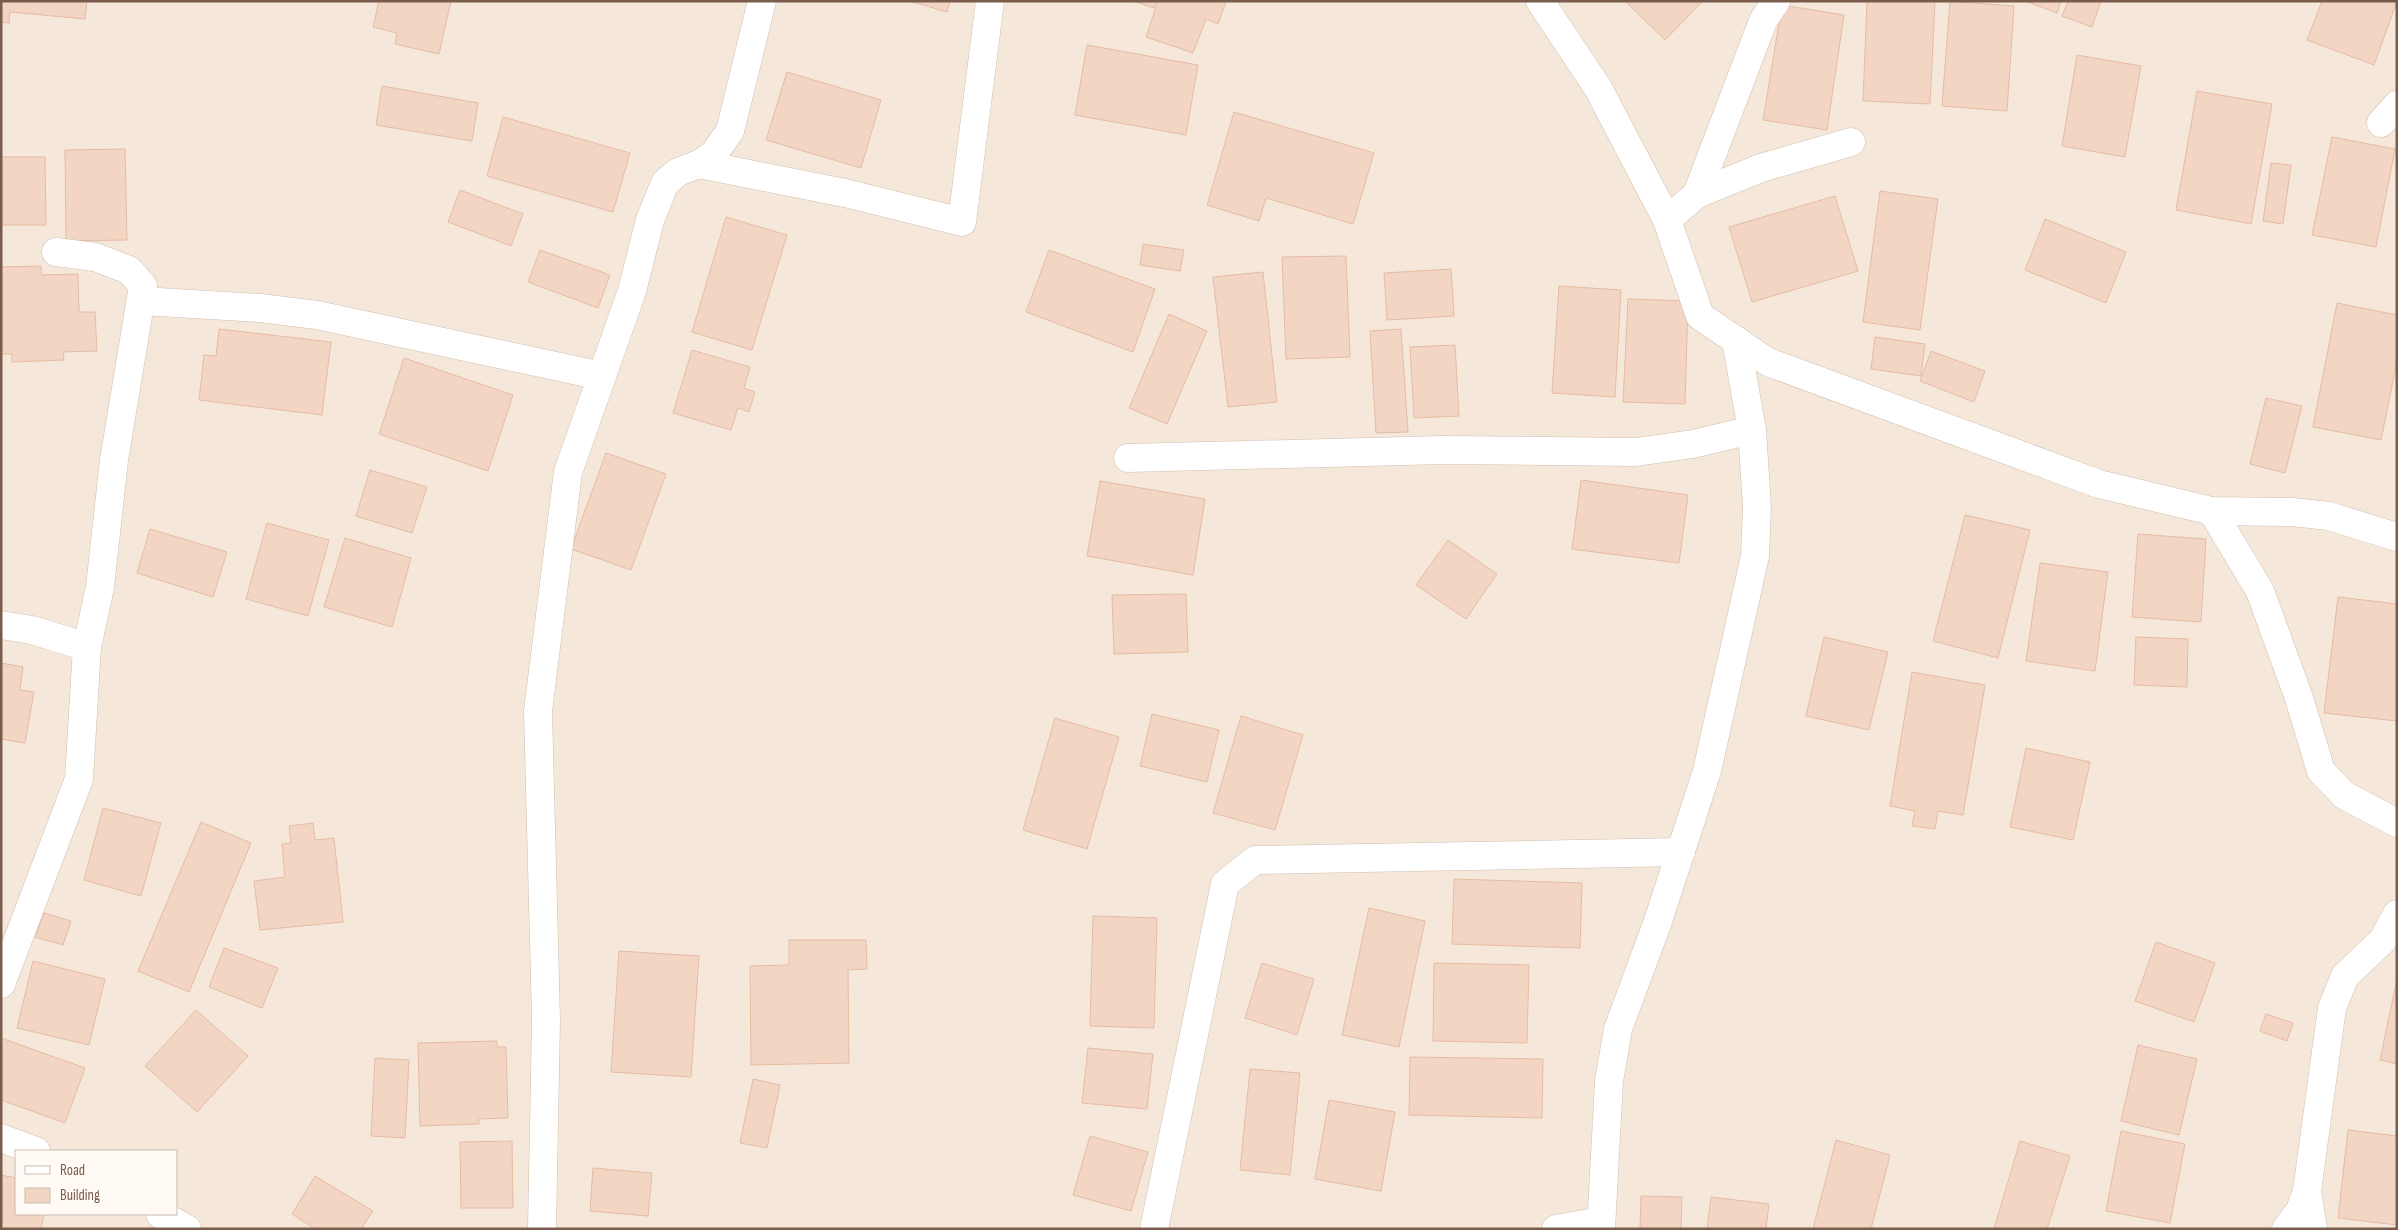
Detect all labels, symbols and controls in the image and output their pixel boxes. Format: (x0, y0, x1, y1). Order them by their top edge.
legend (15, 1150, 178, 1215)
text: Road (60, 1161, 85, 1180)
text: Building (60, 1186, 100, 1205)

